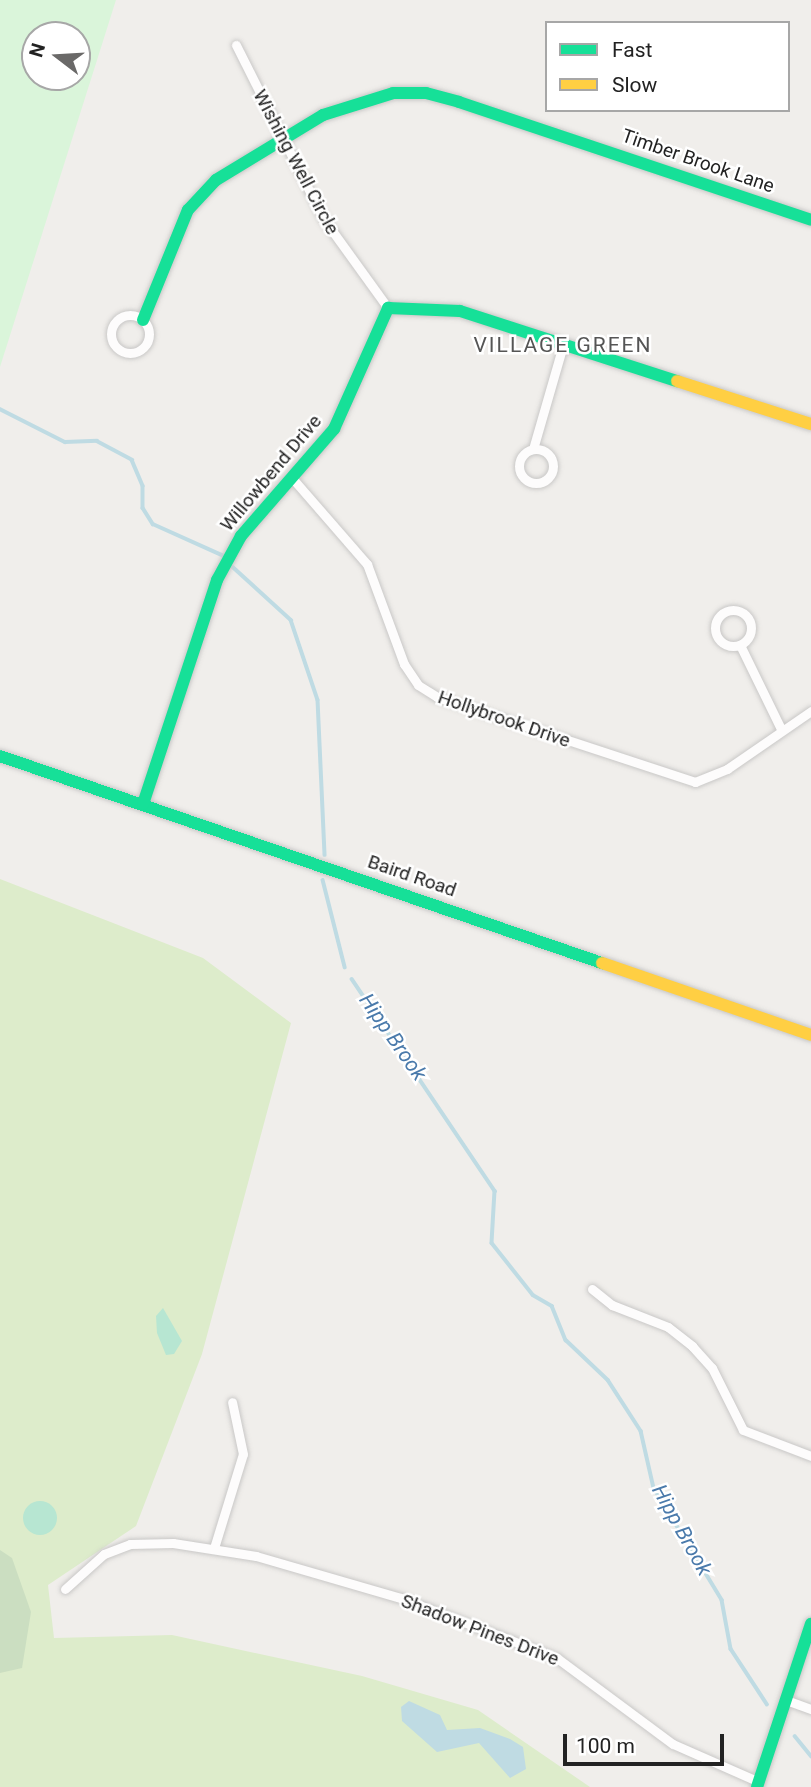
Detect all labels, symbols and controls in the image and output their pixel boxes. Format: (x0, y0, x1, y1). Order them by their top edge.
north arrow (21, 21, 91, 91)
legend (545, 21, 790, 112)
text: Fast (612, 38, 652, 62)
text: N (24, 41, 50, 60)
text: Slow (612, 73, 657, 97)
street label: Wishing Well Circle (248, 86, 344, 238)
street label: Timber Brook Lane (619, 124, 777, 198)
district label: VILLAGE GREEN (475, 332, 651, 358)
street label: Willowbend Drive (216, 410, 326, 536)
street label: Hollybrook Drive (435, 686, 573, 752)
street label: Baird Road (365, 850, 459, 902)
water label: Hipp Brook (354, 989, 432, 1085)
water label: Hipp Brook (647, 1480, 717, 1580)
street label: Shadow Pines Drive (398, 1589, 562, 1671)
scale bar (566, 1720, 727, 1764)
text: 100 m (576, 1734, 635, 1758)

